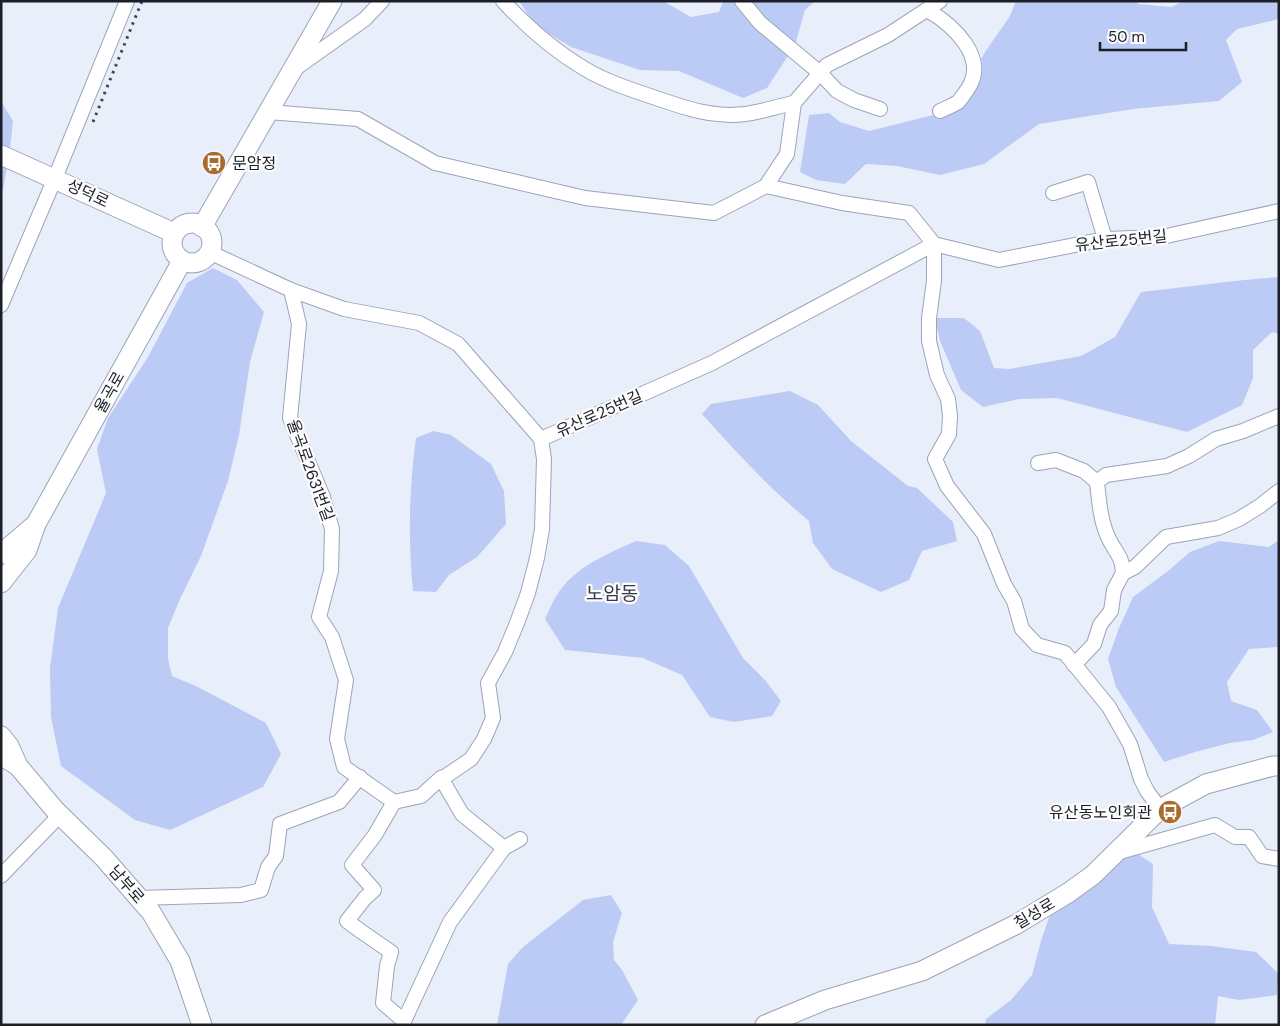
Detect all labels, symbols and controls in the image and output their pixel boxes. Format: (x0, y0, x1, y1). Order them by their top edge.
scale bar (1100, 20, 1186, 52)
text: 50 m (1108, 27, 1145, 47)
bus stop icon: 문암정 (201, 150, 227, 176)
place label: 문암정 (232, 153, 276, 174)
street label: 성덕로 (63, 175, 112, 212)
street label: 유산로25번길 (1074, 225, 1168, 256)
street label: 율곡로 (90, 368, 129, 417)
street label: 유산로25번길 (553, 385, 646, 442)
street label: 율곡로2631번길 (282, 416, 339, 524)
district label: 노암동 (586, 581, 638, 606)
bus stop icon: 유산동노인회관 (1157, 799, 1183, 825)
place label: 유산동노인회관 (1049, 802, 1152, 823)
street label: 남부로 (104, 861, 149, 908)
street label: 칠성로 (1010, 893, 1059, 934)

